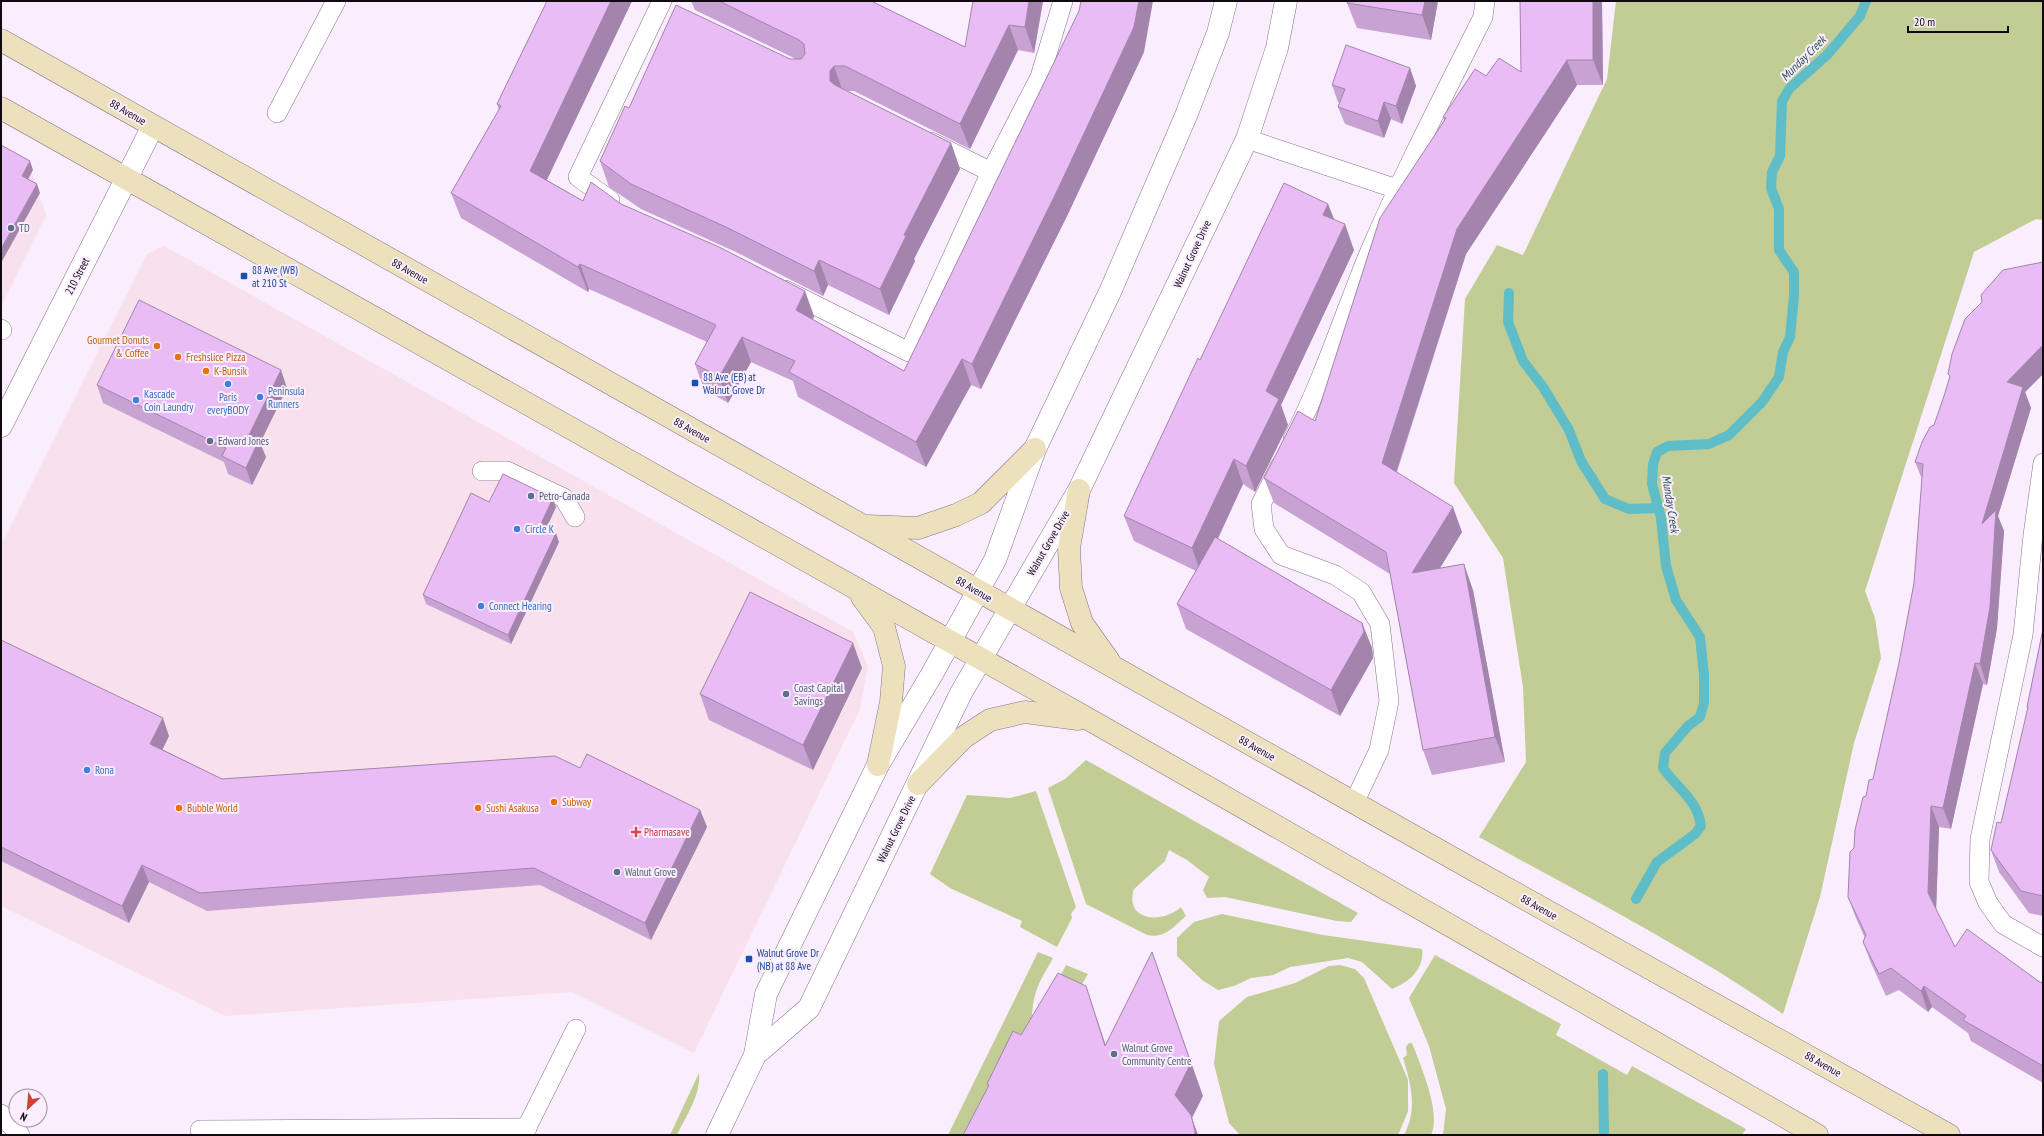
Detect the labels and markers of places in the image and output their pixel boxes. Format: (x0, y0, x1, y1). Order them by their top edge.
place label: TD (19, 221, 30, 235)
marker: TD (6, 223, 16, 233)
place label: 88 Ave (WB) at 210 St (252, 263, 298, 290)
marker: 88 Ave (WB) at 210 St (239, 271, 249, 281)
place label: Gourmet Donuts & Coffee (87, 333, 149, 360)
marker: Gourmet Donuts & Coffee (152, 341, 162, 351)
place label: Freshslice Pizza (186, 350, 246, 364)
marker: Freshslice Pizza (173, 352, 183, 362)
place label: K-Bunsik (214, 364, 248, 378)
marker: K-Bunsik (201, 366, 211, 376)
place label: 88 Ave (EB) at Walnut Grove Dr (703, 370, 765, 397)
marker: 88 Ave (EB) at Walnut Grove Dr (690, 378, 700, 388)
marker: Paris everyBODY (223, 379, 233, 389)
place label: Peninsula Runners (268, 384, 305, 411)
place label: Kascade Coin Laundry (144, 387, 194, 414)
place label: Paris everyBODY (207, 390, 249, 417)
marker: Peninsula Runners (255, 392, 265, 402)
marker: Kascade Coin Laundry (131, 395, 141, 405)
place label: Edward Jones (218, 434, 269, 448)
marker: Edward Jones (205, 436, 215, 446)
place label: Petro-Canada (539, 489, 590, 503)
marker: Petro-Canada (526, 491, 536, 501)
place label: Circle K (525, 522, 555, 536)
marker: Circle K (512, 524, 522, 534)
place label: Connect Hearing (489, 599, 552, 613)
marker: Connect Hearing (476, 601, 486, 611)
place label: Coast Capital Savings (794, 681, 844, 708)
marker: Coast Capital Savings (781, 689, 791, 699)
place label: Rona (95, 763, 114, 777)
marker: Rona (82, 765, 92, 775)
place label: Subway (562, 795, 592, 809)
marker: Subway (549, 797, 559, 807)
place label: Bubble World (187, 801, 238, 815)
place label: Sushi Asakusa (486, 801, 539, 815)
marker: Bubble World (174, 803, 184, 813)
marker: Sushi Asakusa (473, 803, 483, 813)
place label: Pharmasave (644, 825, 690, 839)
marker: Pharmasave (631, 827, 641, 837)
place label: Walnut Grove (625, 865, 676, 879)
marker: Walnut Grove (612, 867, 622, 877)
place label: Walnut Grove Dr (NB) at 88 Ave (757, 946, 819, 973)
marker: Walnut Grove Dr (NB) at 88 Ave (744, 954, 754, 964)
place label: Walnut Grove Community Centre (1122, 1041, 1192, 1068)
marker: Walnut Grove Community Centre (1109, 1049, 1119, 1059)

